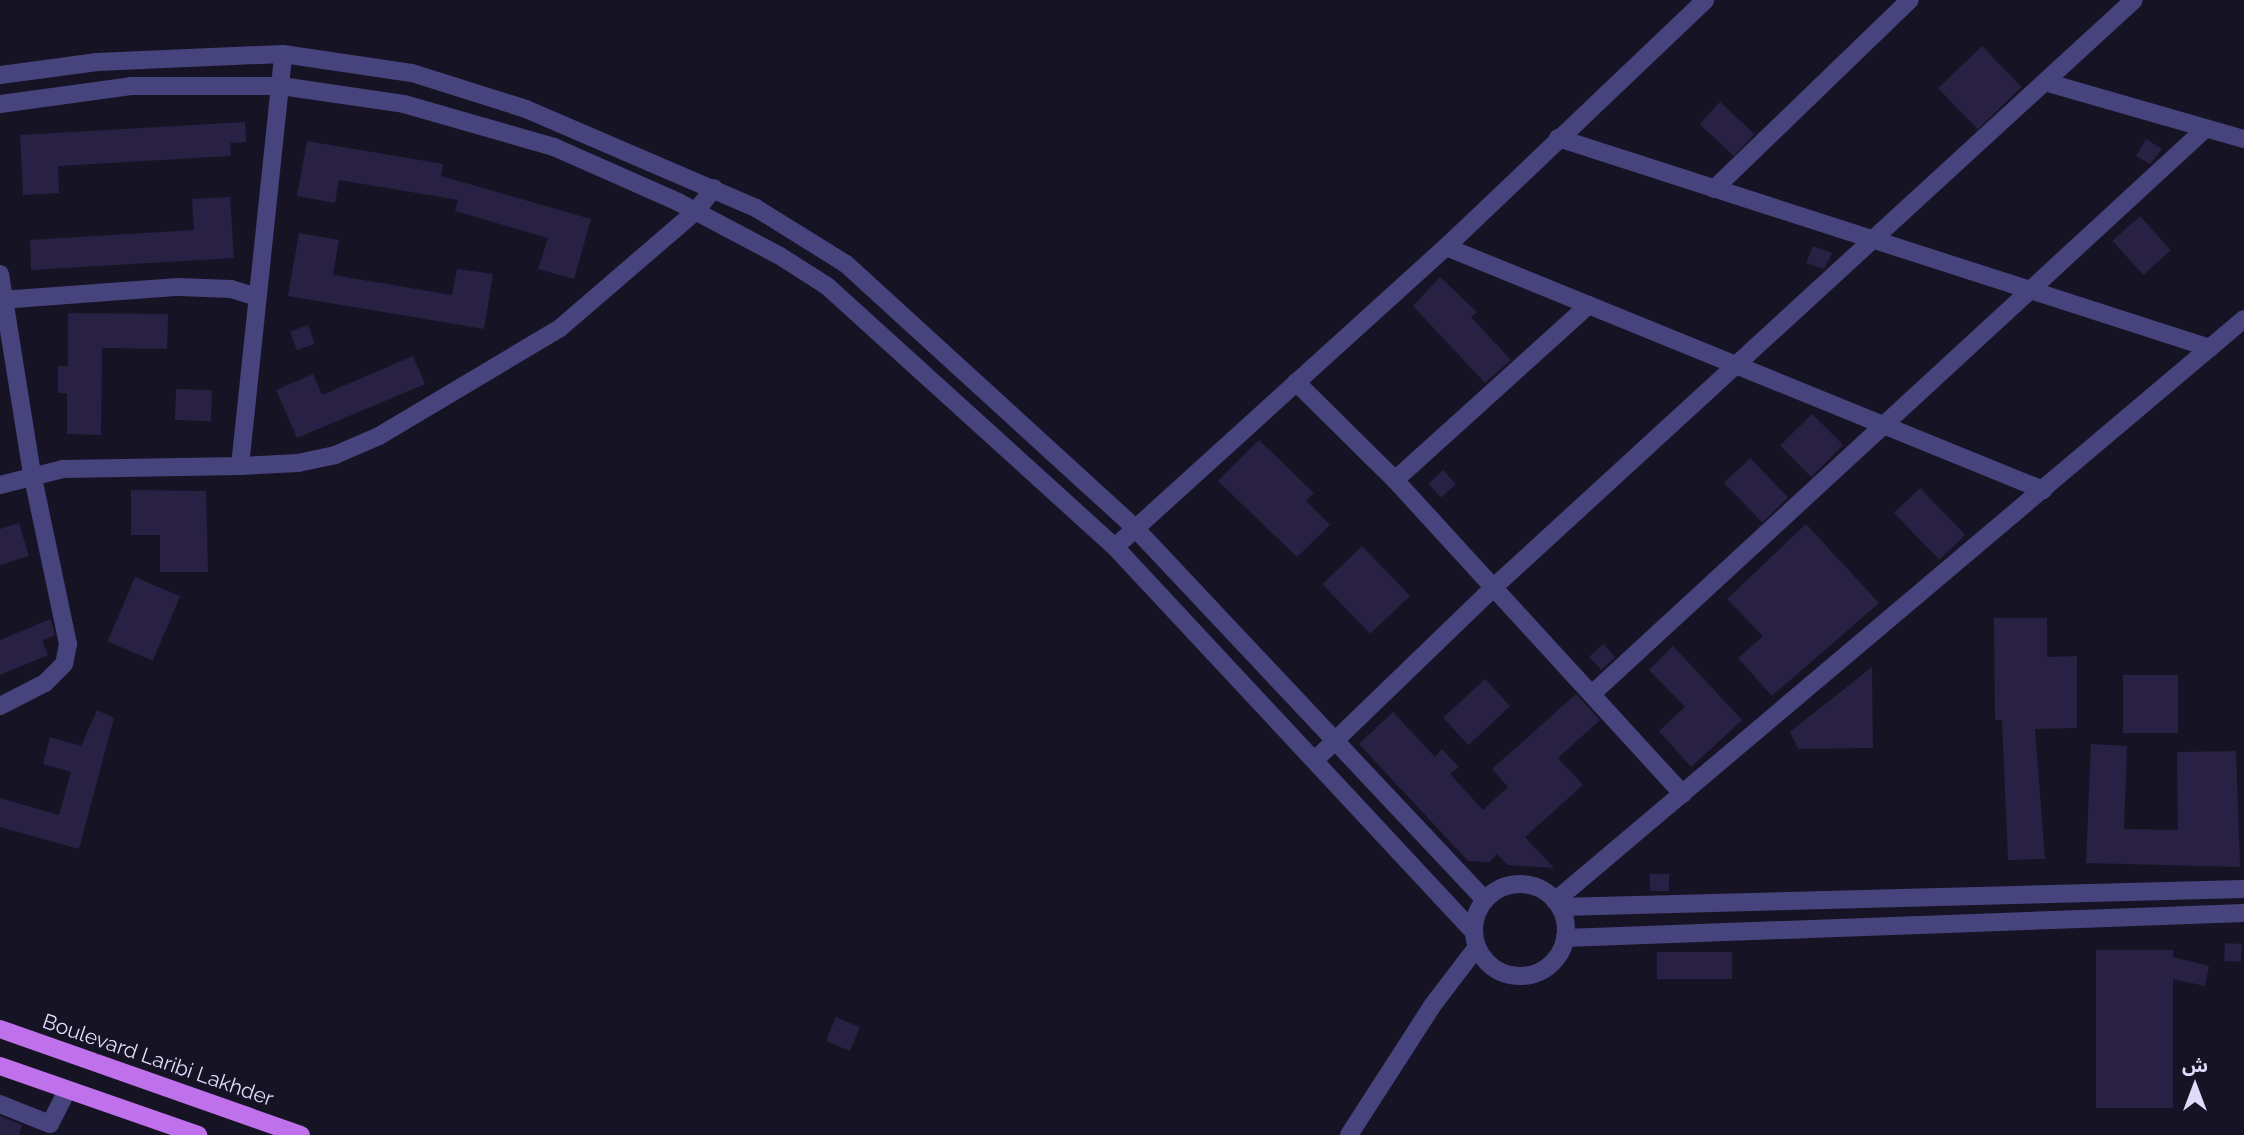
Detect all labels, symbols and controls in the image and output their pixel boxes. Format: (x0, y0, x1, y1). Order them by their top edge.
street label: Boulevard Laribi Lakhder (39, 1009, 277, 1111)
north arrow (2160, 1051, 2230, 1121)
text: ش (2182, 1054, 2208, 1076)

